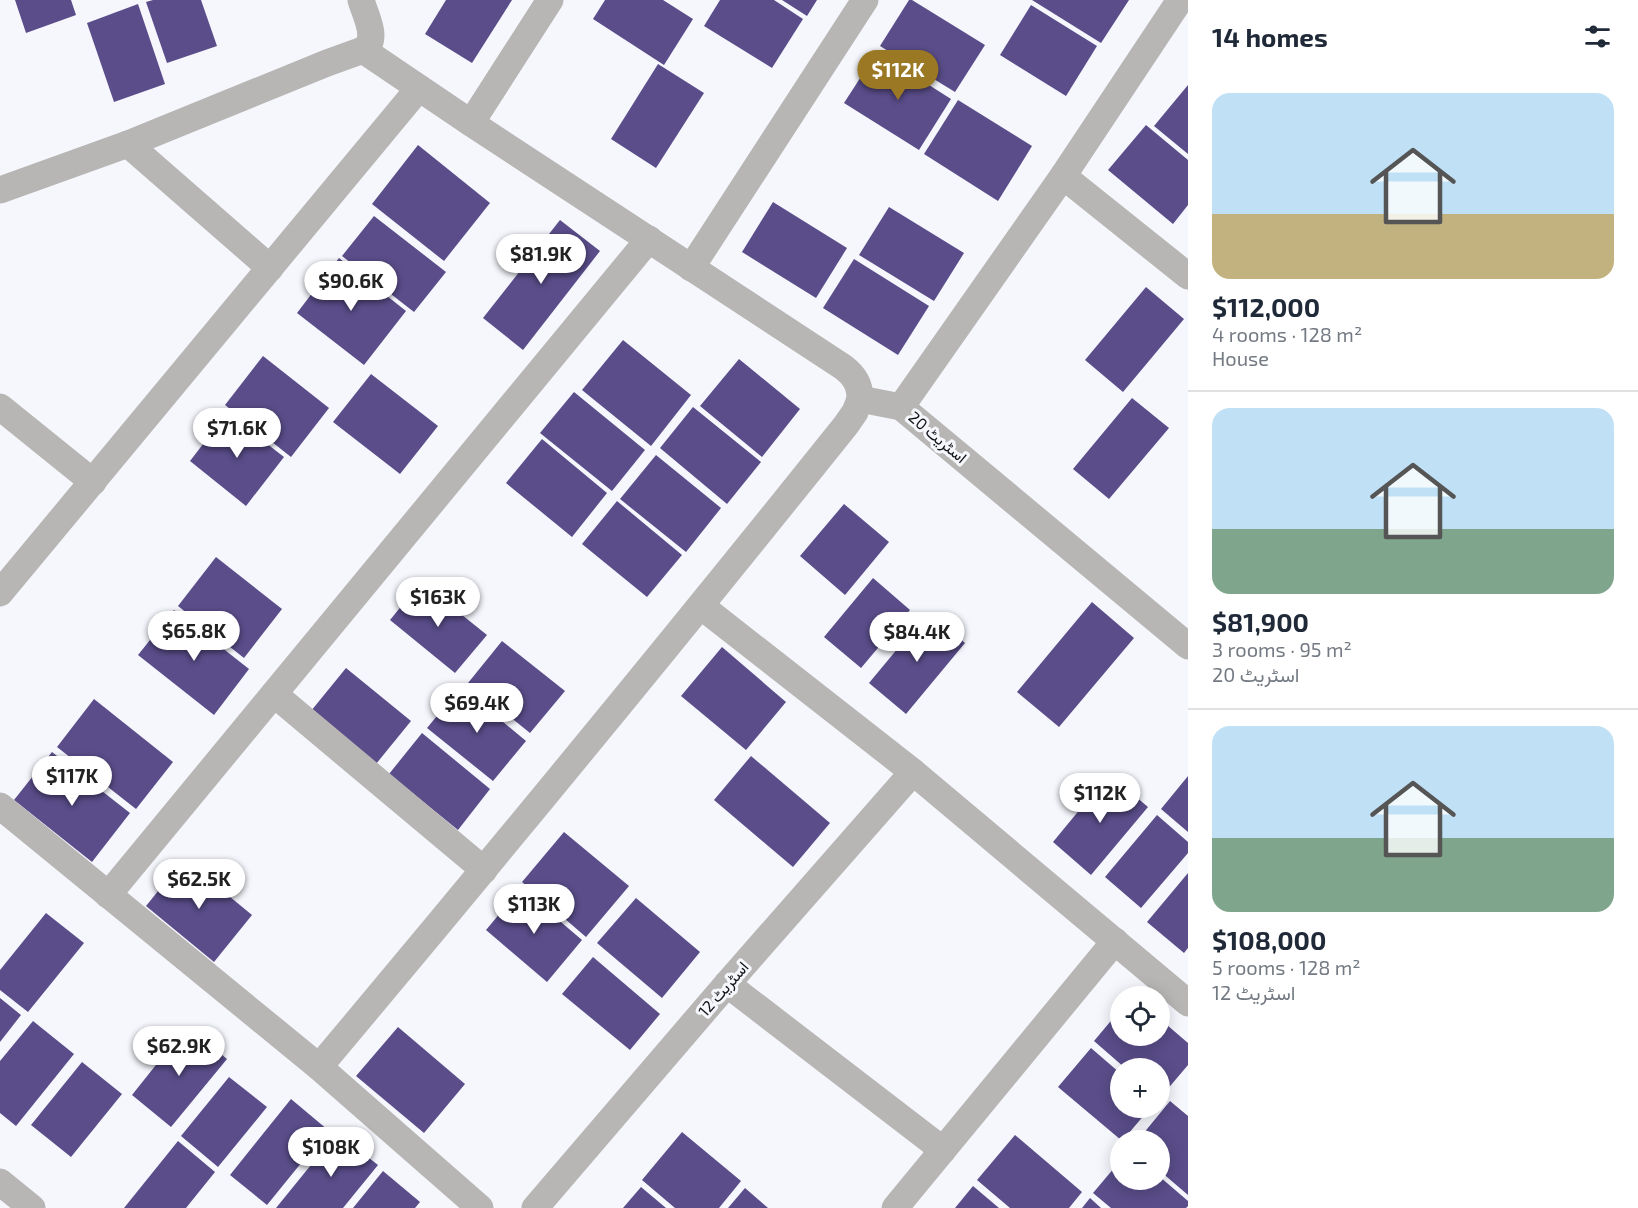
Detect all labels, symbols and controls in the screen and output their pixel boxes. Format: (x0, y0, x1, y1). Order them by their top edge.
icon: filters (1581, 20, 1614, 53)
text: 14 homes (1212, 21, 1328, 52)
pin: $112K (856, 50, 940, 101)
text: $112K (871, 57, 925, 81)
icon: home (1359, 132, 1467, 240)
pin: $81.9K (492, 234, 590, 285)
text: $81.9K (510, 241, 572, 265)
pin: $90.6K (302, 261, 400, 312)
text: $90.6K (318, 268, 384, 292)
text: $112,000 (1212, 291, 1320, 322)
text: 4 rooms · 128 m² (1212, 322, 1362, 346)
text: House (1212, 346, 1269, 370)
street label: اسٹریٹ 20 (904, 407, 971, 468)
pin: $71.6K (188, 408, 286, 459)
text: $71.6K (207, 415, 267, 439)
icon: home (1359, 447, 1467, 555)
pin: $163K (396, 577, 480, 628)
text: $163K (410, 584, 466, 608)
text: $81,900 (1212, 606, 1309, 637)
pin: $65.8K (145, 611, 243, 662)
pin: $84.4K (868, 612, 966, 663)
text: $65.8K (162, 618, 226, 642)
text: $84.4K (883, 619, 951, 643)
text: 3 rooms · 95 m² (1212, 637, 1352, 661)
text: اسٹریٹ 20 (1212, 662, 1299, 686)
pin: $69.4K (428, 683, 526, 734)
text: $69.4K (444, 690, 510, 714)
pin: $117K (30, 756, 114, 807)
text: $117K (46, 763, 98, 787)
icon: home (1359, 765, 1467, 873)
pin: $112K (1058, 773, 1142, 824)
text: $112K (1073, 780, 1127, 804)
pin: $62.5K (150, 859, 248, 910)
text: $62.5K (167, 866, 231, 890)
pin: $113K (492, 884, 576, 935)
text: $113K (508, 891, 560, 915)
text: $108,000 (1212, 924, 1326, 955)
text: 5 rooms · 128 m² (1212, 955, 1361, 979)
street label: اسٹریٹ 12 (694, 957, 753, 1021)
text: اسٹریٹ 12 (1212, 980, 1295, 1004)
map controls (1110, 986, 1170, 1190)
button: locate (1110, 986, 1170, 1046)
pin: $62.9K (130, 1026, 228, 1077)
text: $62.9K (147, 1033, 211, 1057)
button: + (1110, 1058, 1170, 1118)
pin: $108K (289, 1127, 373, 1178)
button: − (1110, 1130, 1170, 1190)
text: $108K (302, 1134, 360, 1158)

